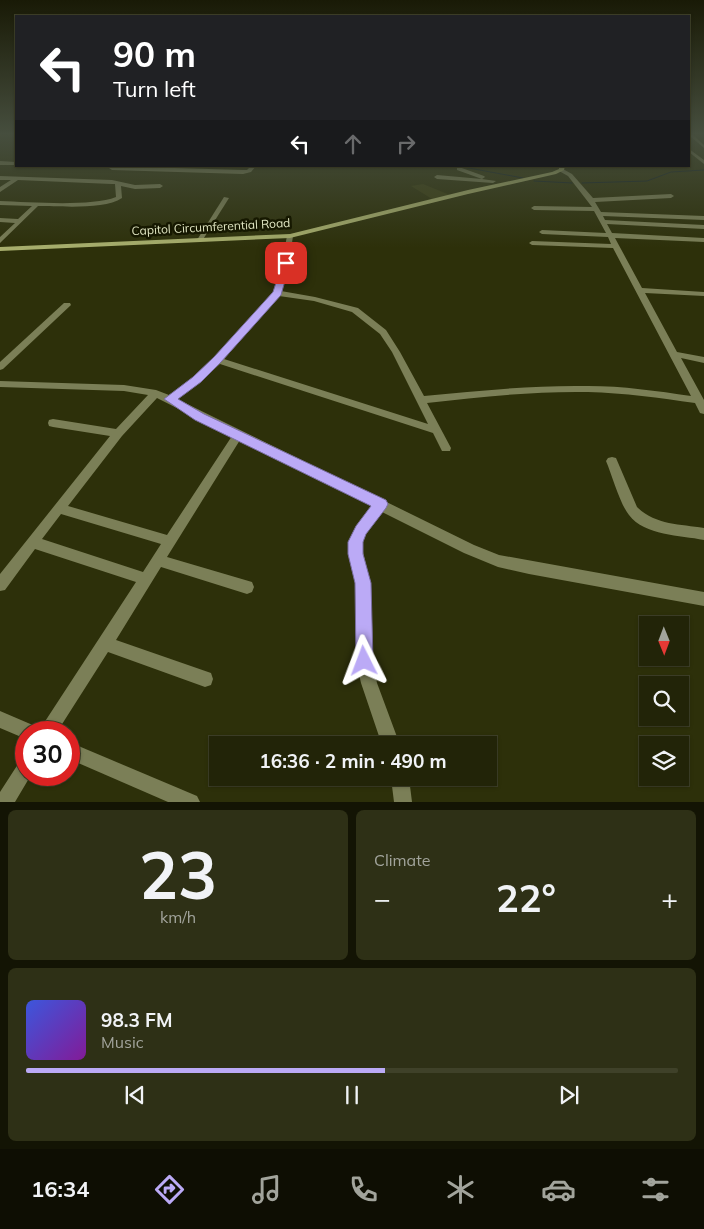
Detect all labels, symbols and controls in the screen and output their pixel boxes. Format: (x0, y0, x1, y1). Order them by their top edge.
text: 90 m (113, 32, 196, 76)
icon: left (30, 35, 95, 100)
text: Turn left (113, 75, 196, 103)
icon: left (286, 130, 314, 158)
icon: ahead (339, 130, 367, 158)
icon: right (392, 130, 420, 158)
street label: Capitol Circumferential Road (131, 215, 291, 238)
pin (265, 242, 307, 284)
icon: arrive (272, 249, 300, 277)
north arrow (639, 616, 689, 666)
map controls (639, 616, 689, 786)
position arrow (337, 634, 389, 686)
button: search (639, 676, 689, 726)
speed limit sign: 30 (15, 721, 80, 786)
button: layers (639, 736, 689, 786)
text: 16:36 · 2 min · 490 m (259, 749, 447, 773)
text: 23 (139, 834, 217, 915)
text: Climate (374, 850, 430, 870)
text: 22° (496, 874, 556, 922)
text: − (374, 881, 391, 916)
text: + (661, 881, 678, 916)
text: km/h (160, 907, 196, 927)
text: 98.3 FM (101, 1008, 173, 1032)
text: Music (101, 1032, 144, 1052)
icon: previous (121, 1081, 149, 1109)
icon: pause (338, 1081, 366, 1109)
icon: next (555, 1081, 583, 1109)
icon: directions (152, 1172, 187, 1207)
icon: music (249, 1172, 284, 1207)
icon: phone (346, 1172, 381, 1207)
icon: climate (443, 1172, 478, 1207)
icon: car (541, 1172, 576, 1207)
icon: filters (638, 1172, 673, 1207)
text: 16:34 (31, 1175, 89, 1203)

